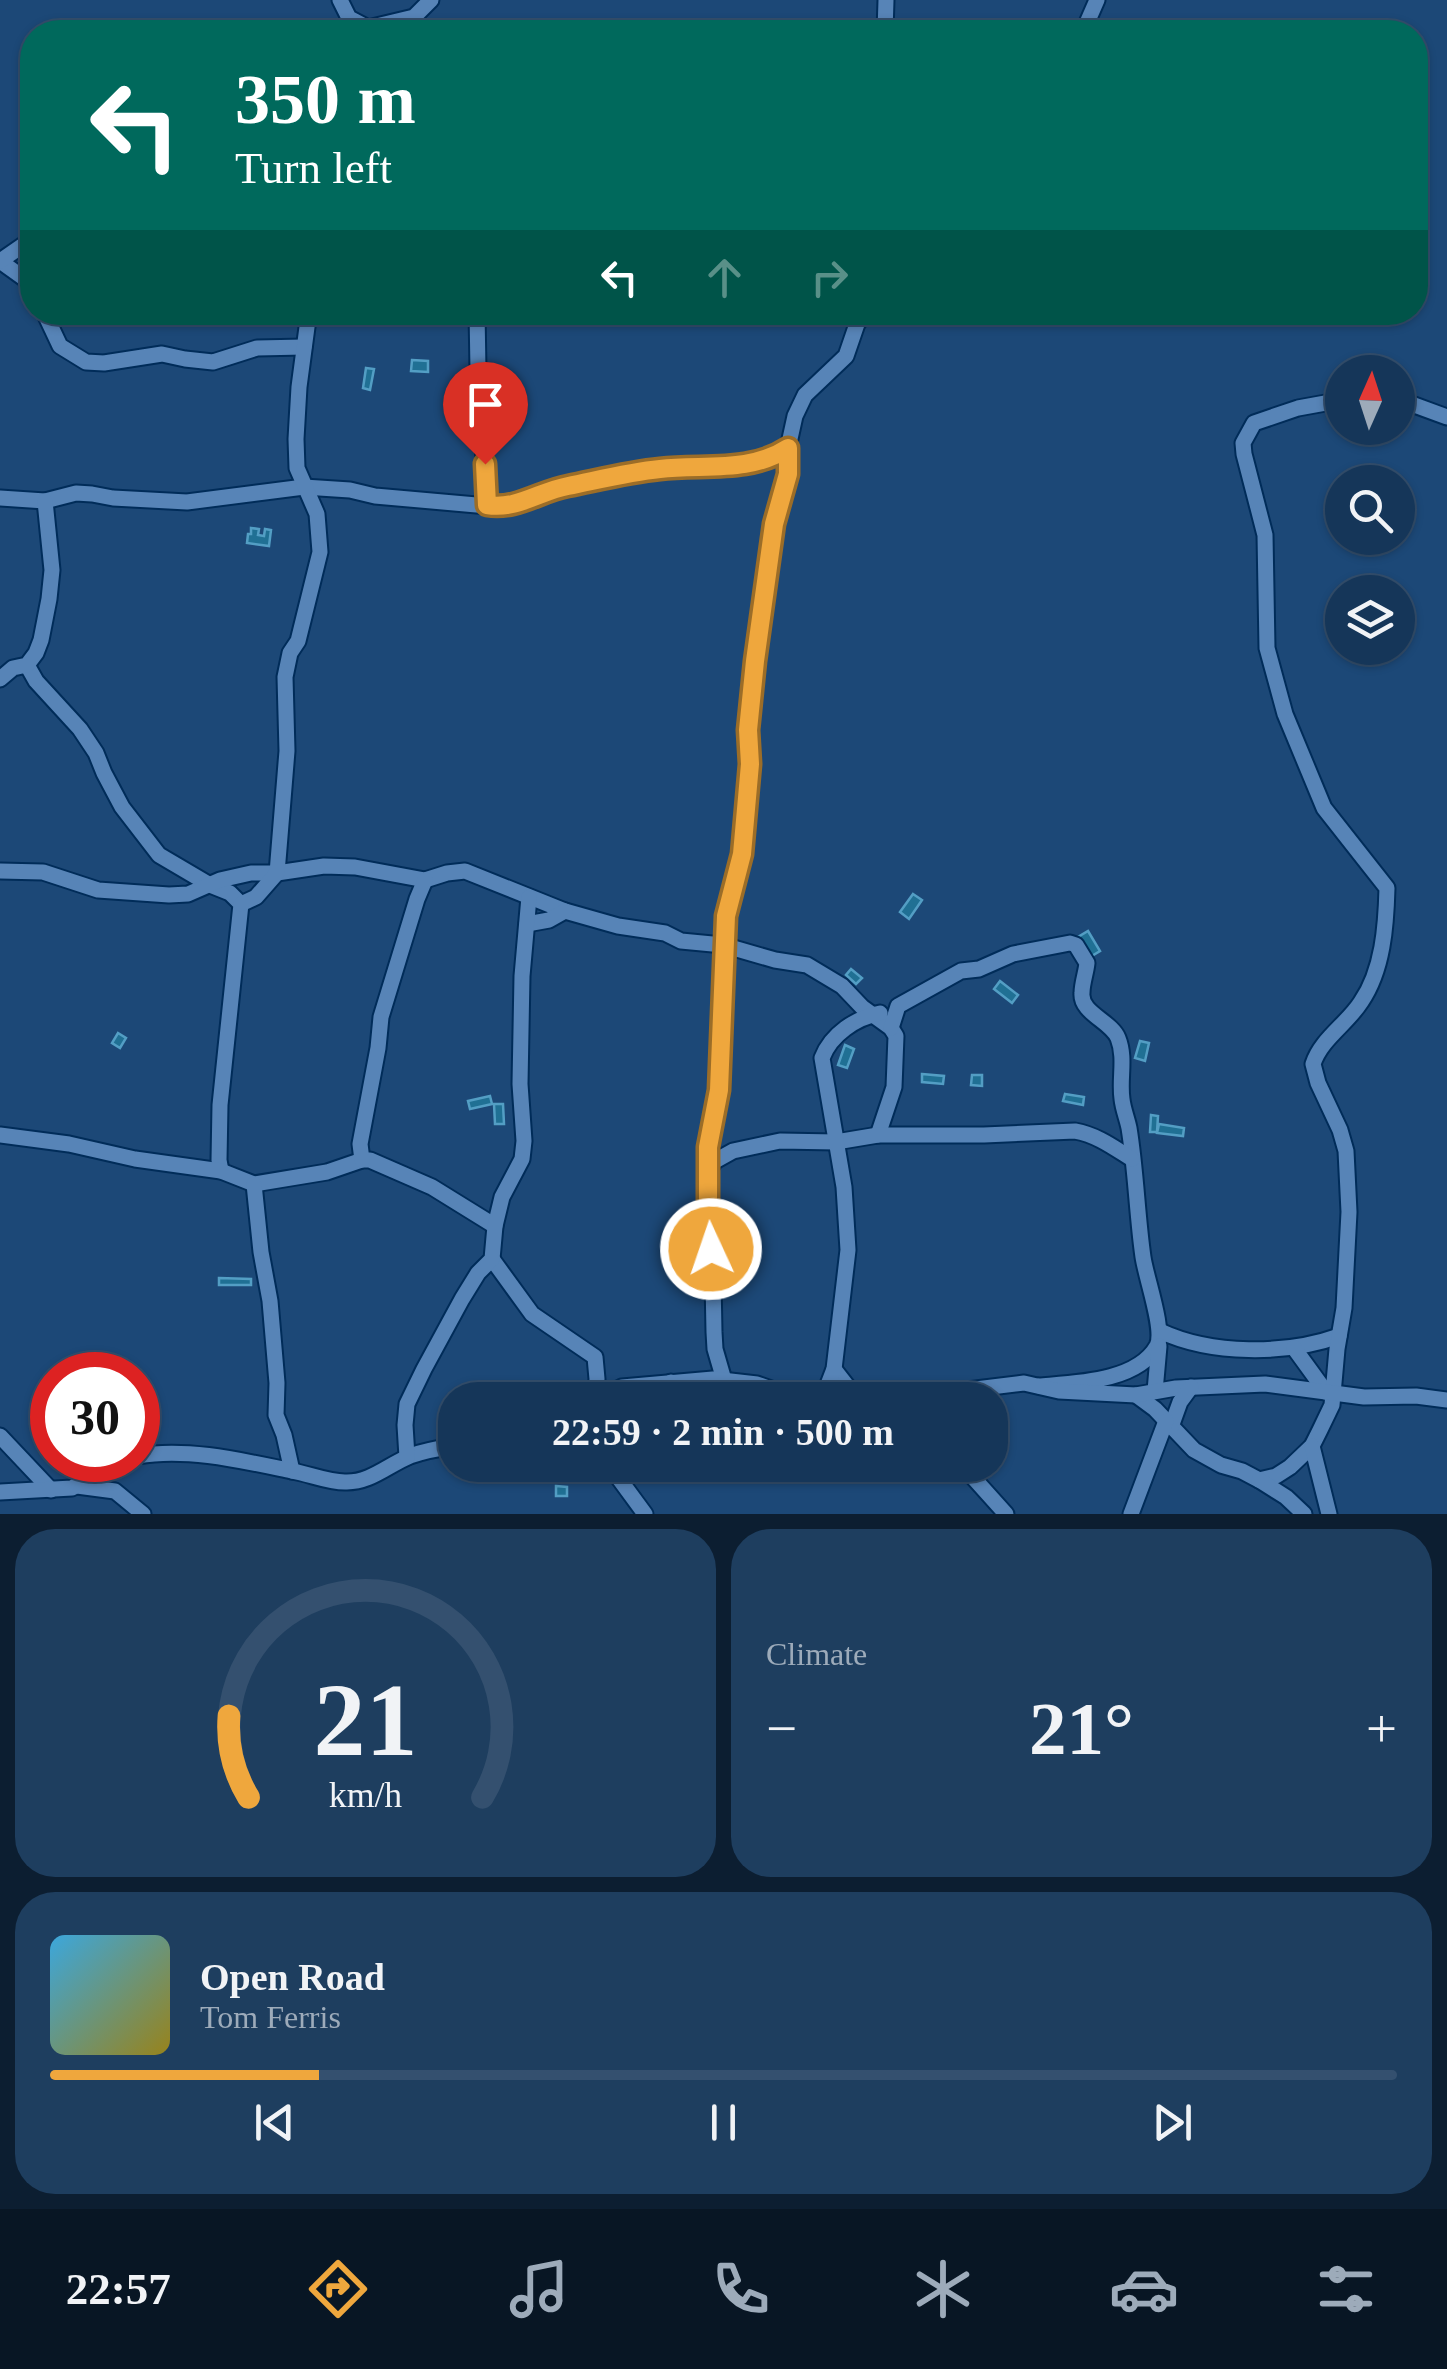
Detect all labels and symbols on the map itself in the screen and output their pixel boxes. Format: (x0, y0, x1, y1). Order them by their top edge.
north arrow (1325, 355, 1415, 445)
pin (443, 362, 528, 465)
position arrow (659, 1197, 763, 1301)
speed limit sign: 30 (30, 1352, 160, 1482)

